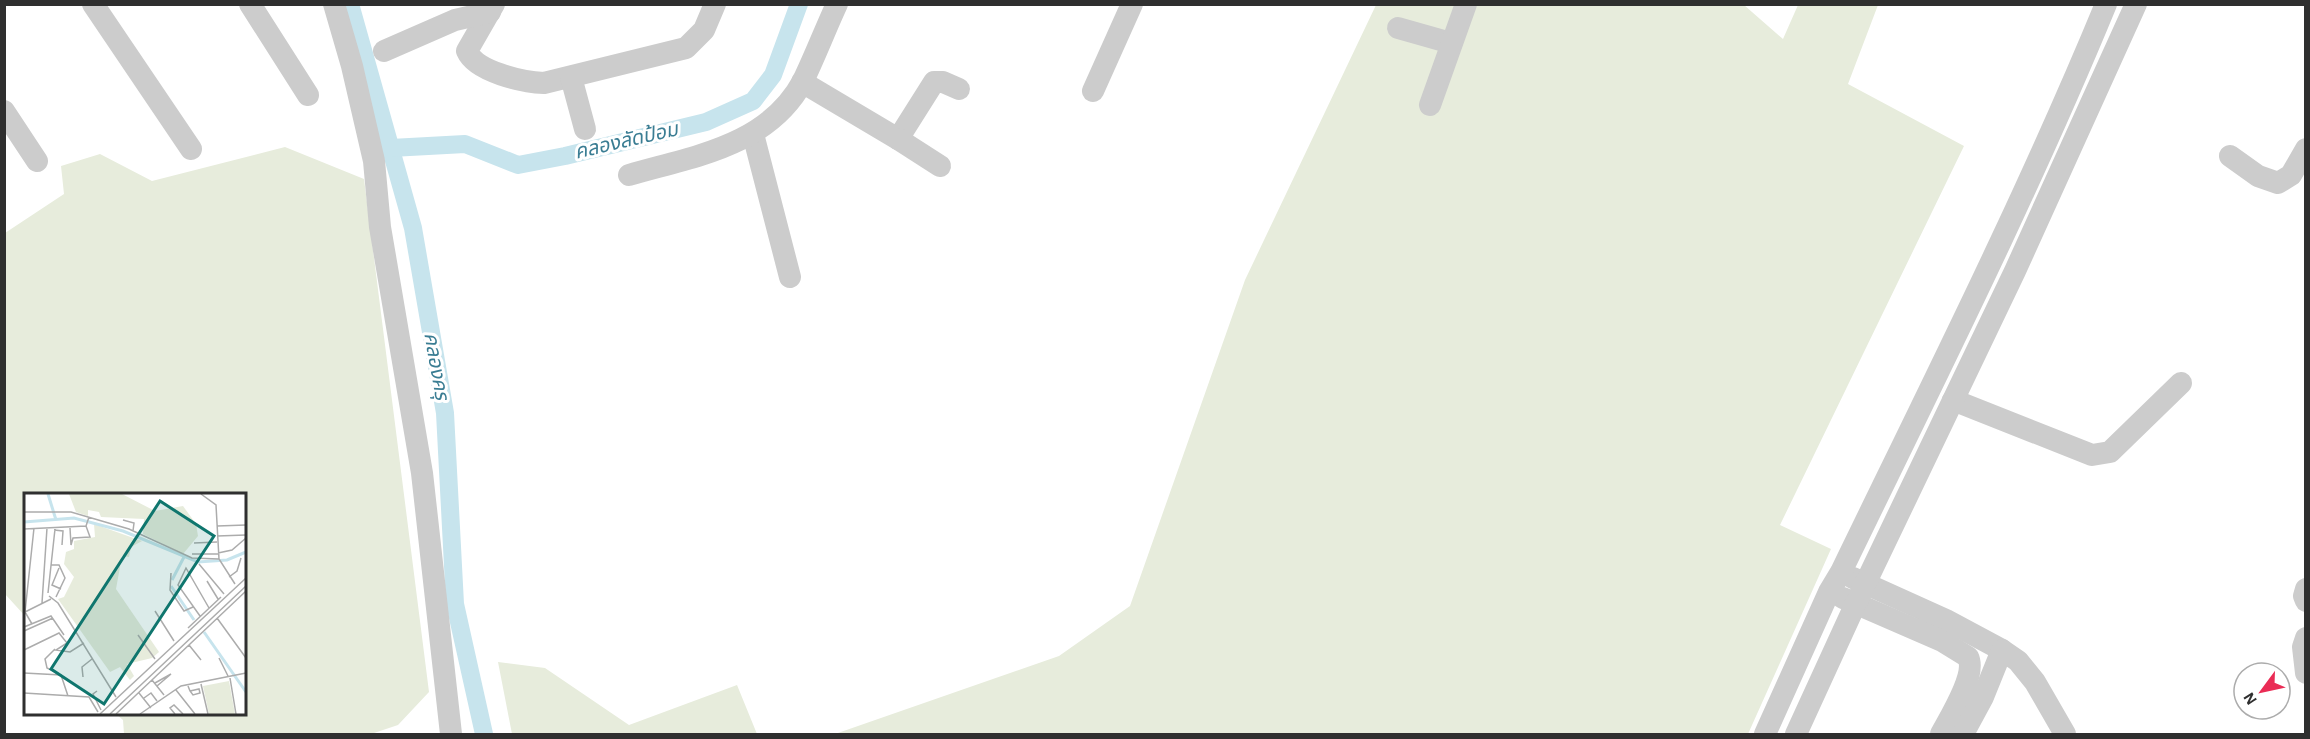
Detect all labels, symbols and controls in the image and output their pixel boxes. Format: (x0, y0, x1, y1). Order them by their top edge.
water label: คลองลัดป้อม (572, 118, 682, 163)
water label: คลองครุ (418, 331, 452, 403)
inset map (24, 493, 246, 715)
north arrow (2232, 661, 2292, 721)
text: N (2241, 690, 2260, 708)

